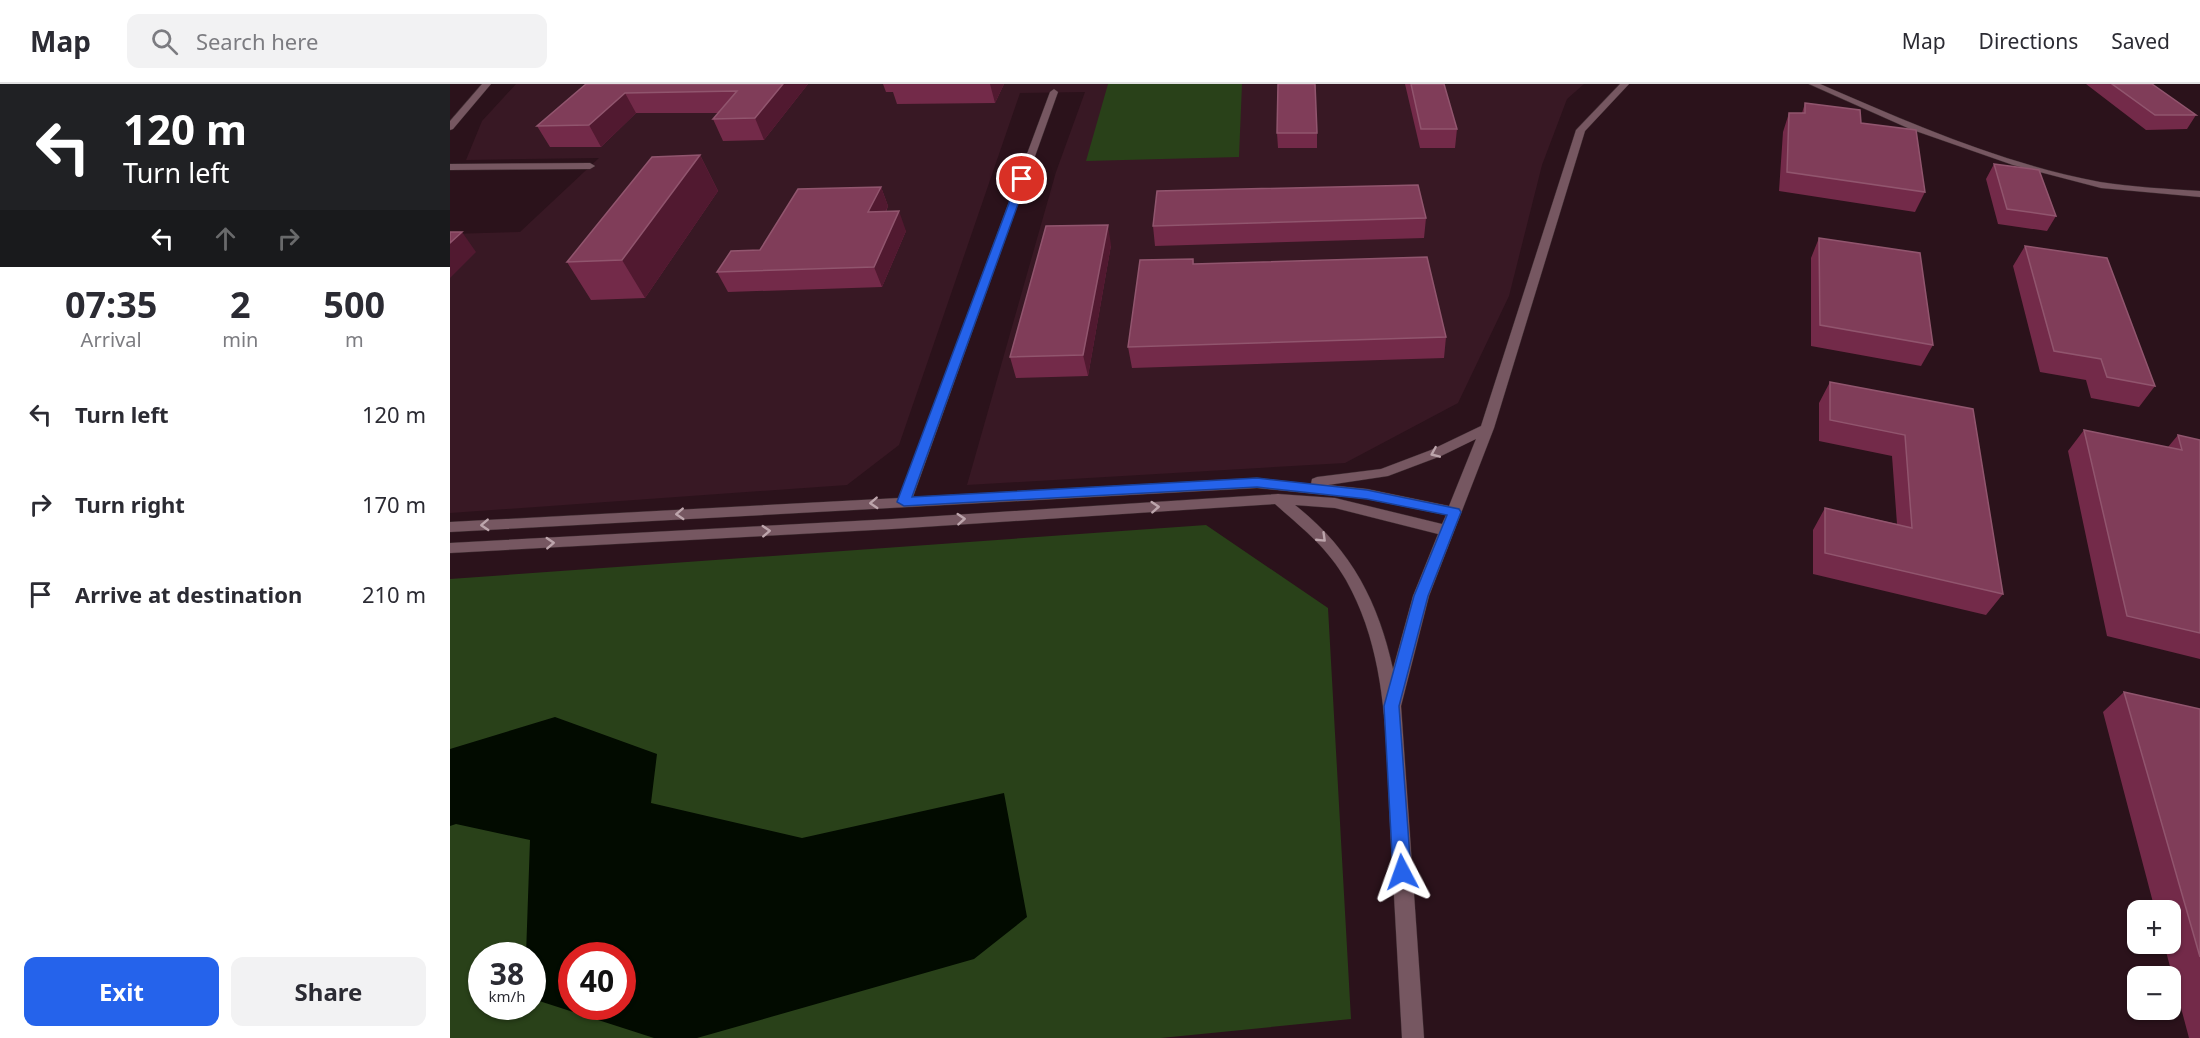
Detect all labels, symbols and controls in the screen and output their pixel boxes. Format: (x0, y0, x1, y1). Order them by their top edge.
search box (127, 14, 547, 68)
text: Map (30, 22, 91, 60)
icon: search (148, 25, 181, 58)
text: Search here (196, 26, 318, 56)
text: Map (1902, 27, 1946, 55)
text: Directions (1979, 27, 2078, 55)
text: Saved (2111, 27, 2170, 55)
text: 120 m (123, 100, 247, 157)
icon: left (24, 108, 102, 186)
pin (996, 153, 1047, 204)
text: Turn left (123, 154, 229, 191)
icon: arrive (1005, 162, 1038, 195)
icon: left (146, 222, 179, 255)
icon: ahead (209, 222, 242, 255)
icon: right (272, 222, 305, 255)
text: 07:35 (65, 280, 157, 329)
text: 2 (230, 280, 251, 329)
text: 500 (323, 280, 385, 329)
text: Arrival (81, 326, 142, 353)
text: min (222, 326, 258, 353)
text: m (345, 326, 364, 353)
icon: left (24, 398, 57, 431)
text: Turn left (75, 399, 169, 429)
text: 120 m (362, 399, 426, 429)
one-way arrow (1430, 446, 1441, 458)
icon: right (24, 488, 57, 521)
text: Turn right (75, 489, 185, 519)
text: 170 m (362, 489, 426, 519)
one-way arrow (870, 497, 879, 510)
one-way arrow (1151, 500, 1160, 513)
one-way arrow (675, 508, 684, 521)
one-way arrow (956, 513, 965, 526)
one-way arrow (480, 518, 489, 531)
one-way arrow (762, 524, 771, 537)
one-way arrow (1314, 530, 1325, 541)
one-way arrow (546, 536, 555, 549)
icon: arrive (24, 578, 57, 611)
text: Arrive at destination (75, 579, 302, 609)
text: 210 m (362, 579, 426, 609)
position arrow (1370, 840, 1434, 904)
map controls (2127, 900, 2181, 1020)
button: + (2127, 900, 2181, 954)
speed limit sign: 40 (558, 942, 636, 1020)
text: 38 (490, 953, 524, 994)
button: Exit (24, 957, 219, 1026)
button: Share (231, 957, 426, 1026)
button: − (2127, 966, 2181, 1020)
text: km/h (489, 986, 525, 1006)

